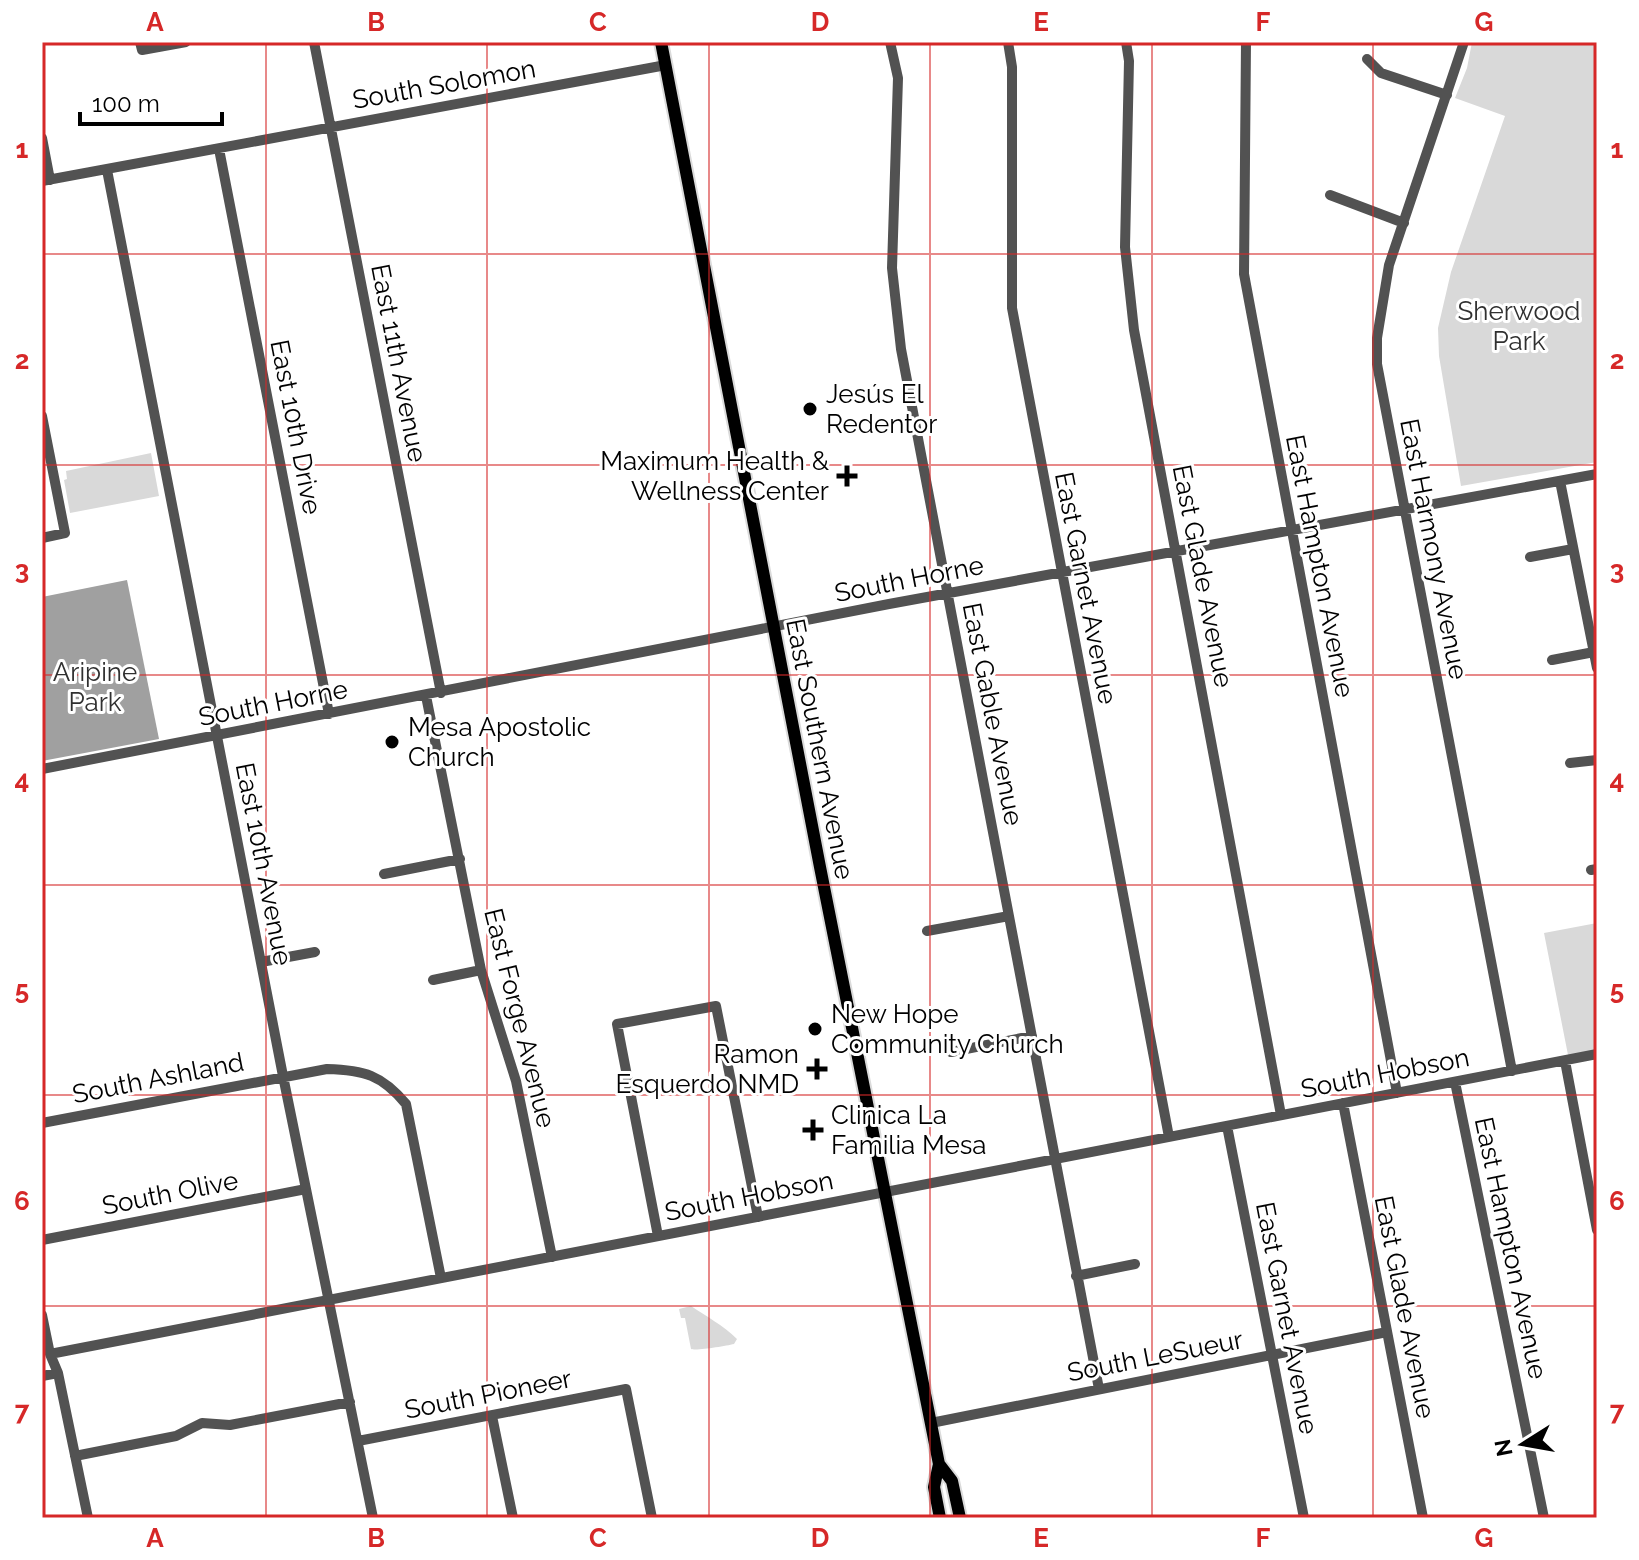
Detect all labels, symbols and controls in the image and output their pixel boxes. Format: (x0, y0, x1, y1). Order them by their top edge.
text: A (146, 7, 164, 37)
text: B (367, 7, 385, 37)
text: C (589, 7, 607, 37)
text: D (811, 7, 829, 37)
text: E (1033, 7, 1049, 37)
text: F (1256, 7, 1271, 37)
text: G (1475, 7, 1493, 37)
street label: South Solomon (350, 53, 538, 115)
scale bar (80, 76, 222, 126)
text: 100 m (92, 89, 160, 118)
text: 1 (16, 134, 29, 164)
text: 1 (1611, 134, 1624, 164)
street label: East 11th Avenue (365, 261, 433, 465)
park label: Sherwood Park (1457, 296, 1581, 356)
street label: East 10th Drive (264, 337, 328, 517)
text: 2 (15, 345, 29, 375)
text: 2 (1610, 345, 1624, 375)
place label: Jesús El Redentor (826, 379, 937, 439)
marker: Jesús El Redentor (801, 400, 819, 418)
street label: East Harmony Avenue (1394, 416, 1474, 682)
street label: East Hampton Avenue (1280, 432, 1360, 700)
place label: Maximum Health & Wellness Center (600, 446, 830, 506)
street label: East Glade Avenue (1167, 462, 1239, 690)
marker: Maximum Health & Wellness Center (836, 465, 858, 487)
street label: East Garnet Avenue (1049, 469, 1123, 707)
street label: South Horne (832, 550, 986, 608)
text: 3 (15, 555, 29, 585)
text: 3 (1610, 555, 1624, 585)
street label: East Gable Avenue (957, 600, 1029, 828)
street label: East Southern Avenue (780, 616, 860, 882)
park label: Aripine Park (53, 657, 137, 717)
street label: South Horne (196, 674, 350, 732)
place label: Mesa Apostolic Church (408, 712, 591, 772)
marker: Mesa Apostolic Church (383, 733, 401, 751)
street label: East 10th Avenue (230, 760, 298, 968)
text: 4 (15, 765, 29, 795)
text: 4 (1610, 765, 1624, 795)
street label: East Forge Avenue (478, 905, 562, 1131)
text: 5 (15, 975, 29, 1005)
text: 5 (1610, 975, 1624, 1005)
place label: New Hope Community Church (831, 999, 1064, 1059)
marker: New Hope Community Church (806, 1020, 824, 1038)
place label: Ramon Esquerdo NMD (615, 1039, 799, 1099)
street label: South Hobson (1298, 1042, 1472, 1104)
street label: South Ashland (70, 1047, 246, 1109)
marker: Ramon Esquerdo NMD (806, 1058, 828, 1080)
place label: Clinica La Familia Mesa (831, 1100, 986, 1160)
street label: East Hampton Avenue (1469, 1114, 1553, 1382)
marker: Clinica La Familia Mesa (802, 1119, 824, 1141)
street label: South Olive (99, 1165, 241, 1221)
street label: South Hobson (662, 1165, 836, 1227)
text: 6 (14, 1186, 30, 1216)
text: 6 (1609, 1186, 1625, 1216)
street label: East Glade Avenue (1369, 1193, 1441, 1421)
street label: East Garnet Avenue (1250, 1199, 1324, 1437)
street label: South LeSueur (1065, 1324, 1245, 1388)
street label: South Pioneer (402, 1363, 574, 1425)
text: 7 (15, 1396, 30, 1426)
text: 7 (1610, 1396, 1625, 1426)
north arrow (1483, 1404, 1563, 1484)
text: N (1489, 1437, 1518, 1459)
text: A (146, 1523, 164, 1553)
text: B (367, 1523, 385, 1553)
text: C (589, 1523, 607, 1553)
text: D (811, 1523, 829, 1553)
text: E (1033, 1523, 1049, 1553)
text: F (1256, 1523, 1271, 1553)
text: G (1475, 1523, 1493, 1553)

